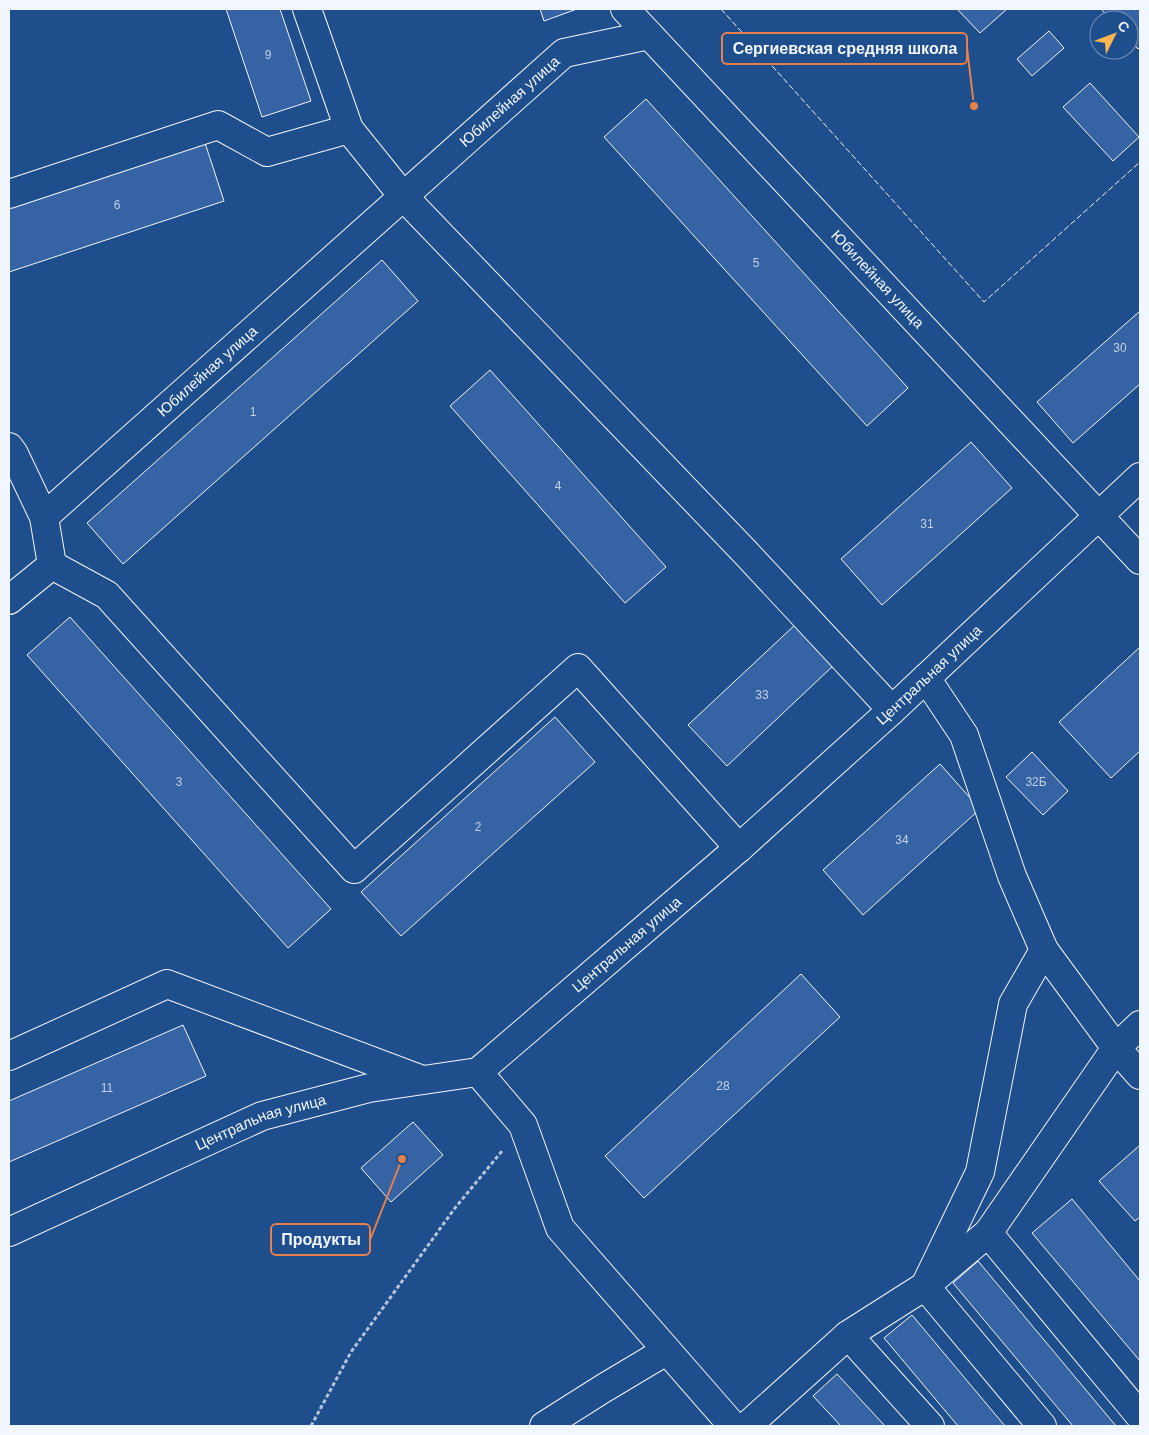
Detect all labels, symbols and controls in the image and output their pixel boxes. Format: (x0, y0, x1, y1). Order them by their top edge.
north arrow (1089, 10, 1139, 60)
text: С (1114, 17, 1133, 35)
callout: Сергиевская средняя школа (722, 33, 967, 64)
text: Сергиевская средняя школа (733, 40, 957, 57)
house number: 9 (265, 48, 272, 62)
street label: Юбилейная улица (456, 52, 563, 150)
house number: 6 (114, 198, 121, 212)
street label: Юбилейная улица (828, 226, 928, 332)
house number: 5 (753, 256, 760, 270)
street label: Юбилейная улица (154, 321, 261, 420)
house number: 30 (1113, 341, 1127, 355)
house number: 1 (250, 405, 257, 419)
house number: 4 (555, 479, 562, 493)
house number: 31 (920, 517, 934, 531)
street label: Центральная улица (873, 621, 985, 728)
house number: 33 (755, 688, 769, 702)
house number: 3 (176, 775, 183, 789)
house number: 32Б (1025, 775, 1047, 789)
house number: 2 (475, 820, 482, 834)
house number: 34 (895, 833, 909, 847)
street label: Центральная улица (568, 892, 685, 995)
house number: 28 (716, 1079, 730, 1093)
house number: 11 (101, 1081, 114, 1095)
street label: Центральная улица (192, 1090, 328, 1153)
callout: Продукты (271, 1224, 370, 1255)
text: Продукты (281, 1231, 361, 1248)

